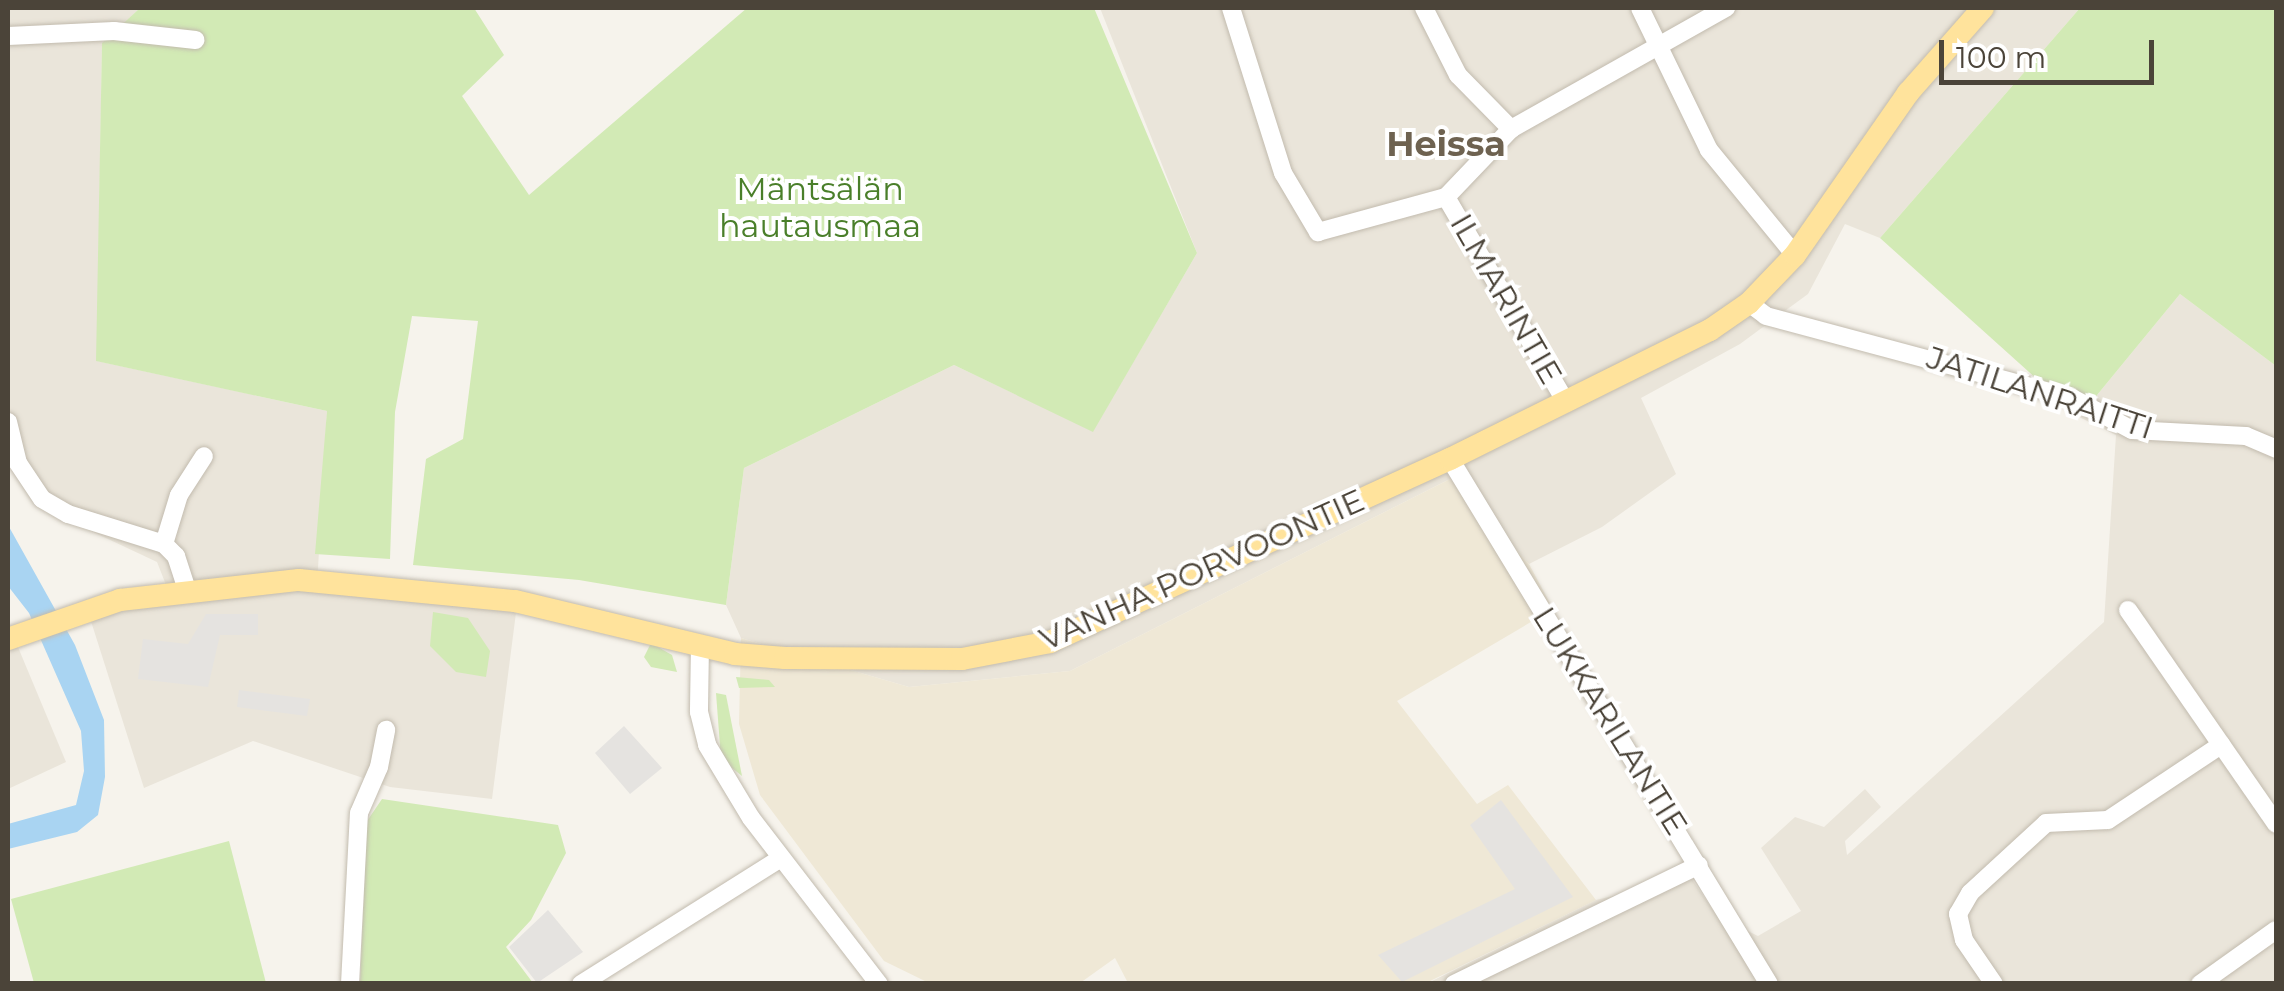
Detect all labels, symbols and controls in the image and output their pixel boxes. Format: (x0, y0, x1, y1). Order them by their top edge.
scale bar (1944, 20, 2159, 82)
text: 100 m (1956, 39, 2046, 76)
district label: Heissa (1386, 123, 1506, 165)
park label: Mäntsälän hautausmaa (719, 171, 921, 246)
street label: ILMARINTIE (1442, 207, 1570, 391)
street label: JATILANRAITTI (1922, 338, 2158, 448)
street label: VANHA PORVOONTIE (1034, 481, 1370, 659)
street label: LUKKARILANTIE (1524, 600, 1696, 842)

